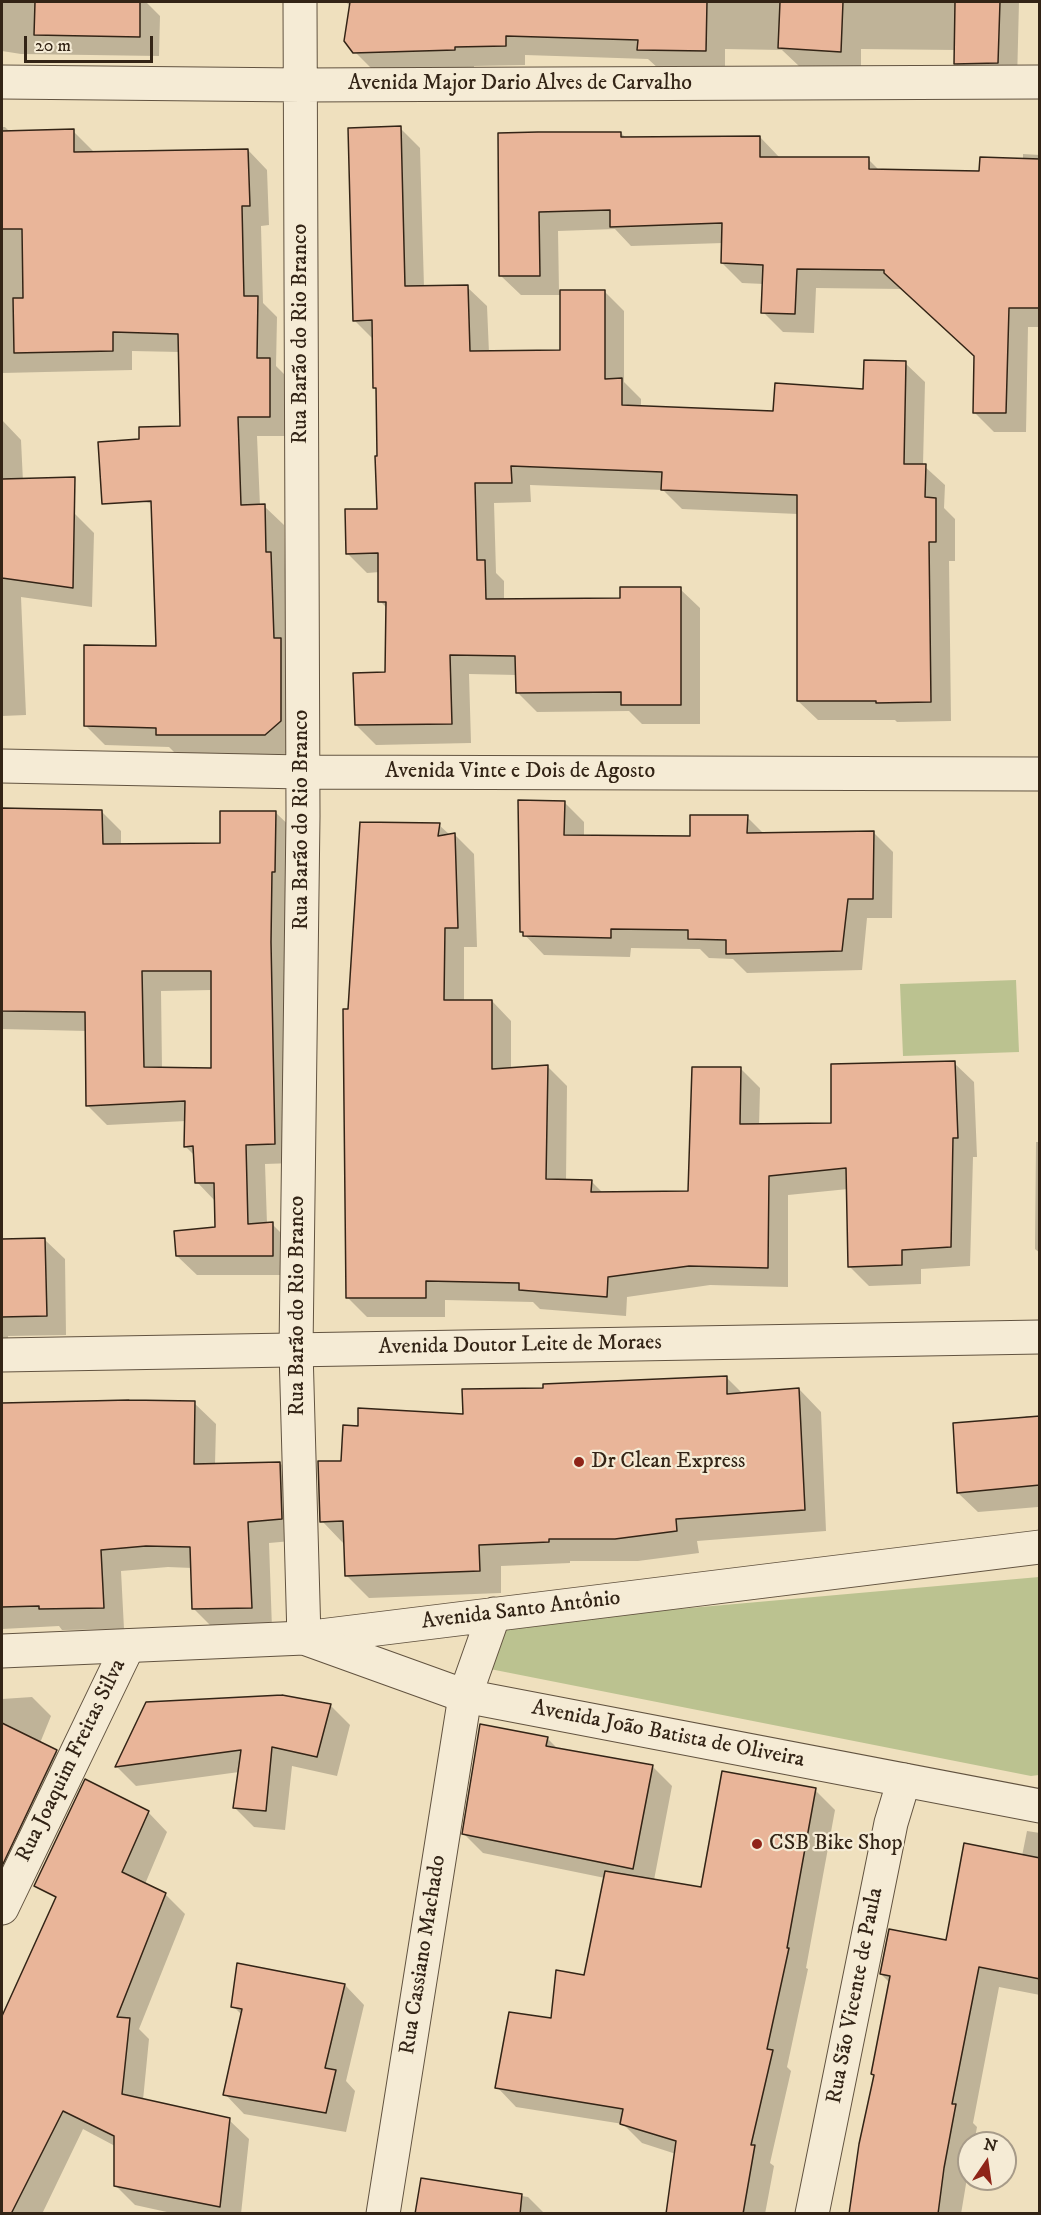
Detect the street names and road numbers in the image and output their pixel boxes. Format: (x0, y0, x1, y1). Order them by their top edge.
street label: Avenida Major Dario Alves de Carvalho (348, 71, 692, 97)
street label: Rua Barão do Rio Branco (288, 224, 314, 444)
street label: Rua Barão do Rio Branco (289, 710, 315, 930)
street label: Avenida Vinte e Dois de Agosto (385, 759, 655, 785)
street label: Rua Barão do Rio Branco (285, 1196, 311, 1416)
street label: Avenida Doutor Leite de Moraes (378, 1330, 662, 1362)
street label: Avenida Santo Antônio (420, 1586, 622, 1636)
street label: Rua Joaquim Freitas Silva (11, 1655, 133, 1867)
street label: Avenida João Batista de Oliveira (529, 1696, 807, 1774)
street label: Rua Cassiano Machado (395, 1854, 453, 2056)
street label: Rua São Vicente de Paula (822, 1886, 890, 2106)

